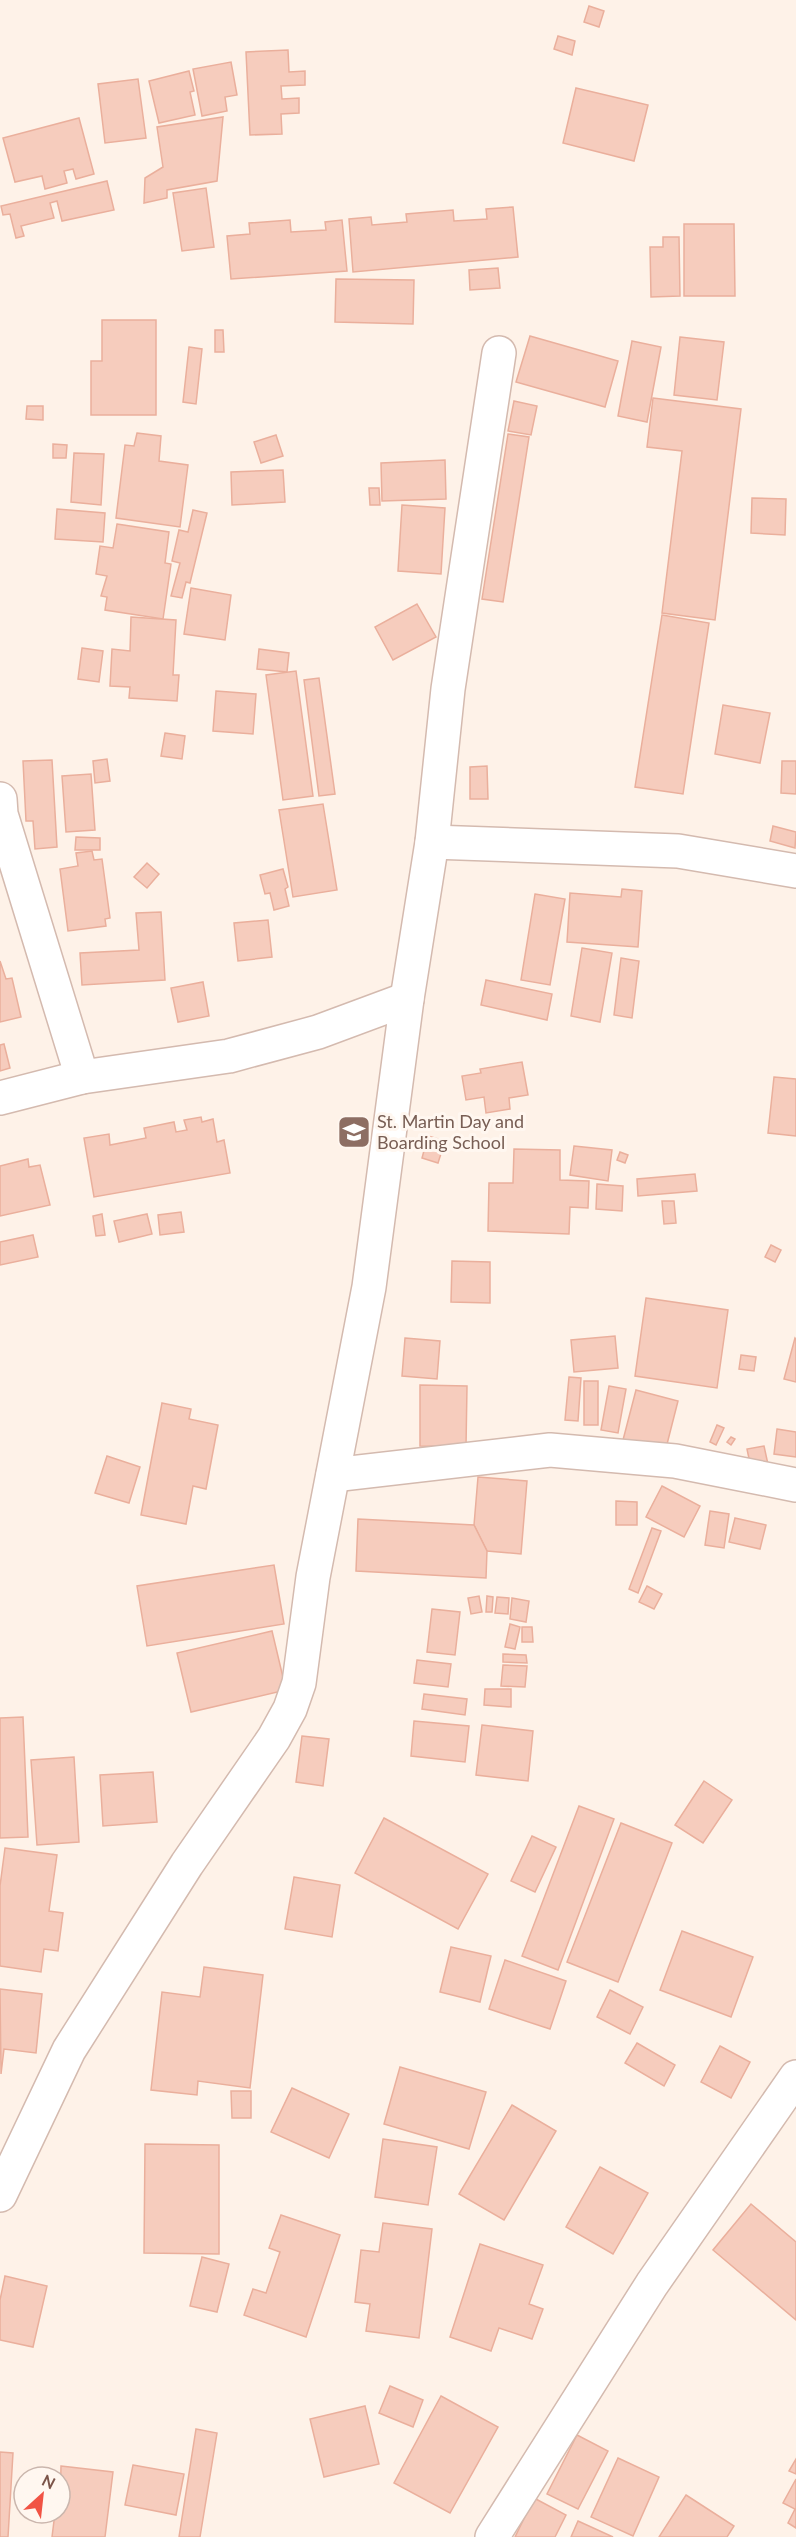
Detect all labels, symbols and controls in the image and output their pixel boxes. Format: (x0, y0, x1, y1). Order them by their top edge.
place label: St. Martin Day and Boarding School (377, 1110, 524, 1153)
school or university icon: St. Martin Day and Boarding School (336, 1114, 372, 1150)
north arrow (12, 2465, 72, 2525)
text: N (39, 2470, 59, 2492)

